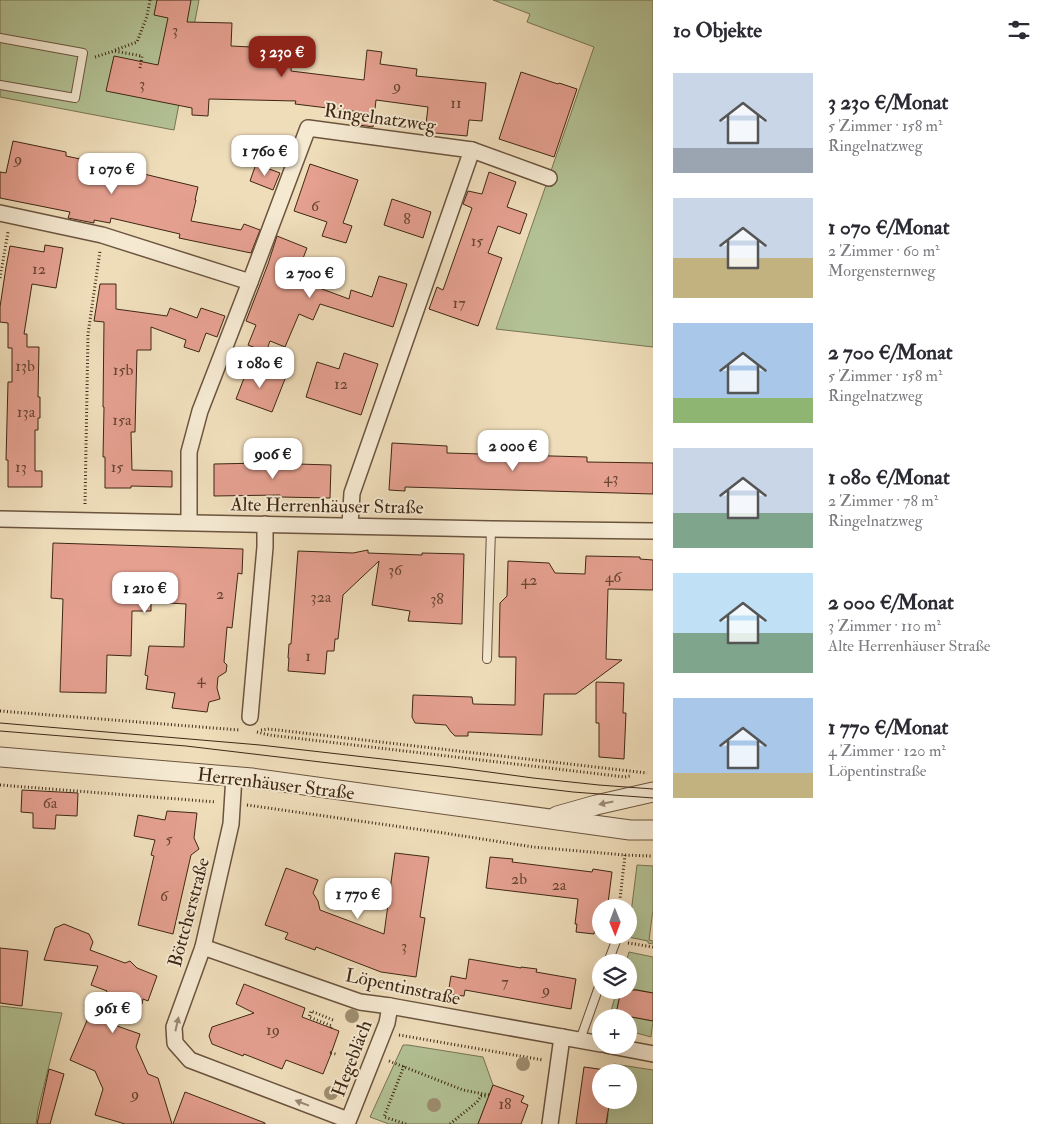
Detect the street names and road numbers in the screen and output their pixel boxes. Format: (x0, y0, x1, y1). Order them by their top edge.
street label: Ringelnatzweg (323, 98, 438, 138)
street label: Alte Herrenhäuser Straße (229, 492, 424, 520)
street label: Herrenhäuser Straße (196, 762, 356, 806)
street label: Böttcherstraße (163, 855, 215, 970)
street label: Löpentinstraße (343, 963, 463, 1012)
street label: Hegebläch (326, 1017, 378, 1100)

